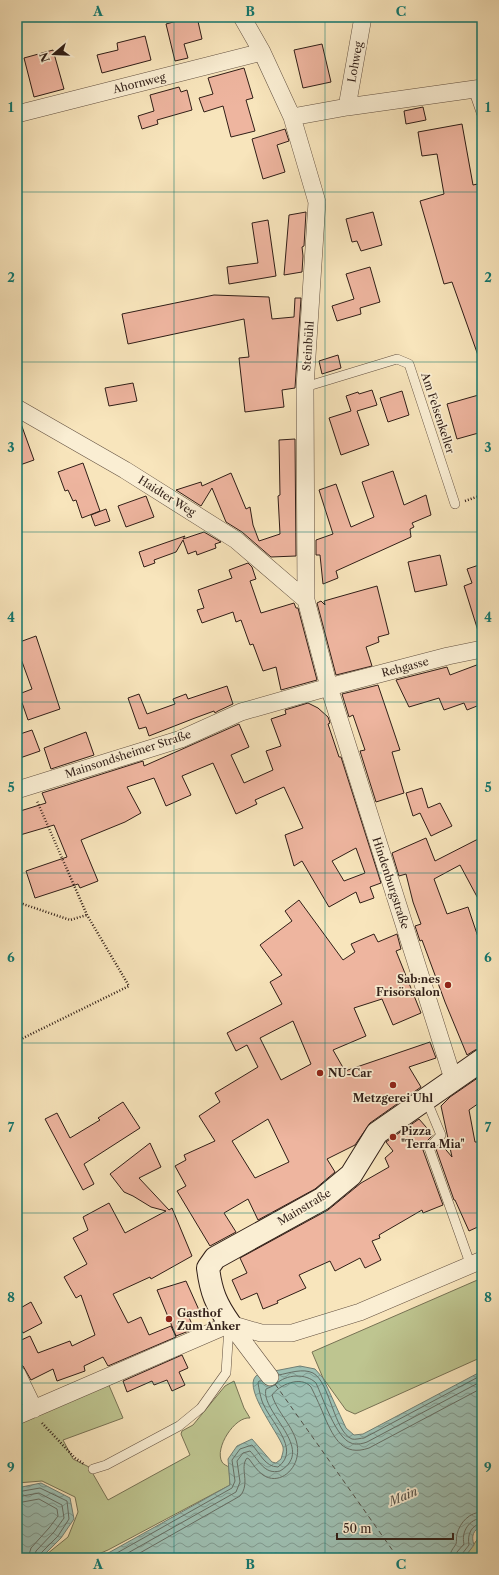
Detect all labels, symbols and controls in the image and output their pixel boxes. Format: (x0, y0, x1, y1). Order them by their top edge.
text: A (92, 3, 104, 19)
text: B (245, 3, 255, 19)
text: C (396, 3, 406, 19)
north arrow (34, 34, 74, 74)
street label: Lohweg (345, 40, 366, 84)
text: N (36, 50, 53, 64)
street label: Ahornweg (110, 70, 167, 97)
text: 1 (8, 99, 14, 115)
text: 1 (485, 99, 491, 115)
text: 2 (7, 269, 15, 285)
text: 2 (484, 269, 492, 285)
street label: Steinbühl (299, 320, 317, 372)
street label: Am Felsenkeller (418, 370, 458, 456)
text: 3 (7, 439, 15, 455)
text: 3 (484, 439, 492, 455)
street label: Haidter Weg (136, 473, 199, 519)
text: 4 (7, 609, 15, 625)
text: 4 (484, 609, 492, 625)
street label: Rehgasse (380, 654, 430, 680)
street label: Mainsondsheimer Straße (63, 727, 193, 781)
text: 5 (7, 779, 15, 795)
text: 5 (484, 779, 492, 795)
street label: Hindenburgstraße (370, 835, 412, 931)
text: 6 (7, 949, 15, 965)
text: 6 (484, 949, 492, 965)
place label: Sab:nes Frisörsalon (376, 972, 440, 999)
marker: Sab:nes Frisörsalon (443, 980, 453, 990)
place label: NU-Car (328, 1066, 373, 1080)
marker: NU-Car (315, 1068, 325, 1078)
marker: Metzgerei Uhl (388, 1080, 398, 1090)
place label: Metzgerei Uhl (353, 1091, 433, 1105)
text: 7 (8, 1119, 15, 1135)
text: 7 (485, 1119, 492, 1135)
place label: Pizza "Terra Mia" (401, 1124, 465, 1151)
marker: Pizza "Terra Mia" (388, 1132, 398, 1142)
street label: Mainstraße (275, 1186, 333, 1228)
text: 8 (7, 1289, 15, 1305)
text: 8 (484, 1289, 492, 1305)
place label: Gasthof Zum Anker (177, 1306, 241, 1333)
marker: Gasthof Zum Anker (164, 1314, 174, 1324)
text: 9 (7, 1459, 15, 1475)
text: 9 (484, 1459, 492, 1475)
water label: Main (385, 1483, 420, 1509)
scale bar (337, 1515, 453, 1541)
text: 50 m (343, 1521, 372, 1536)
text: A (92, 1556, 104, 1572)
text: B (245, 1556, 255, 1572)
text: C (396, 1556, 406, 1572)

